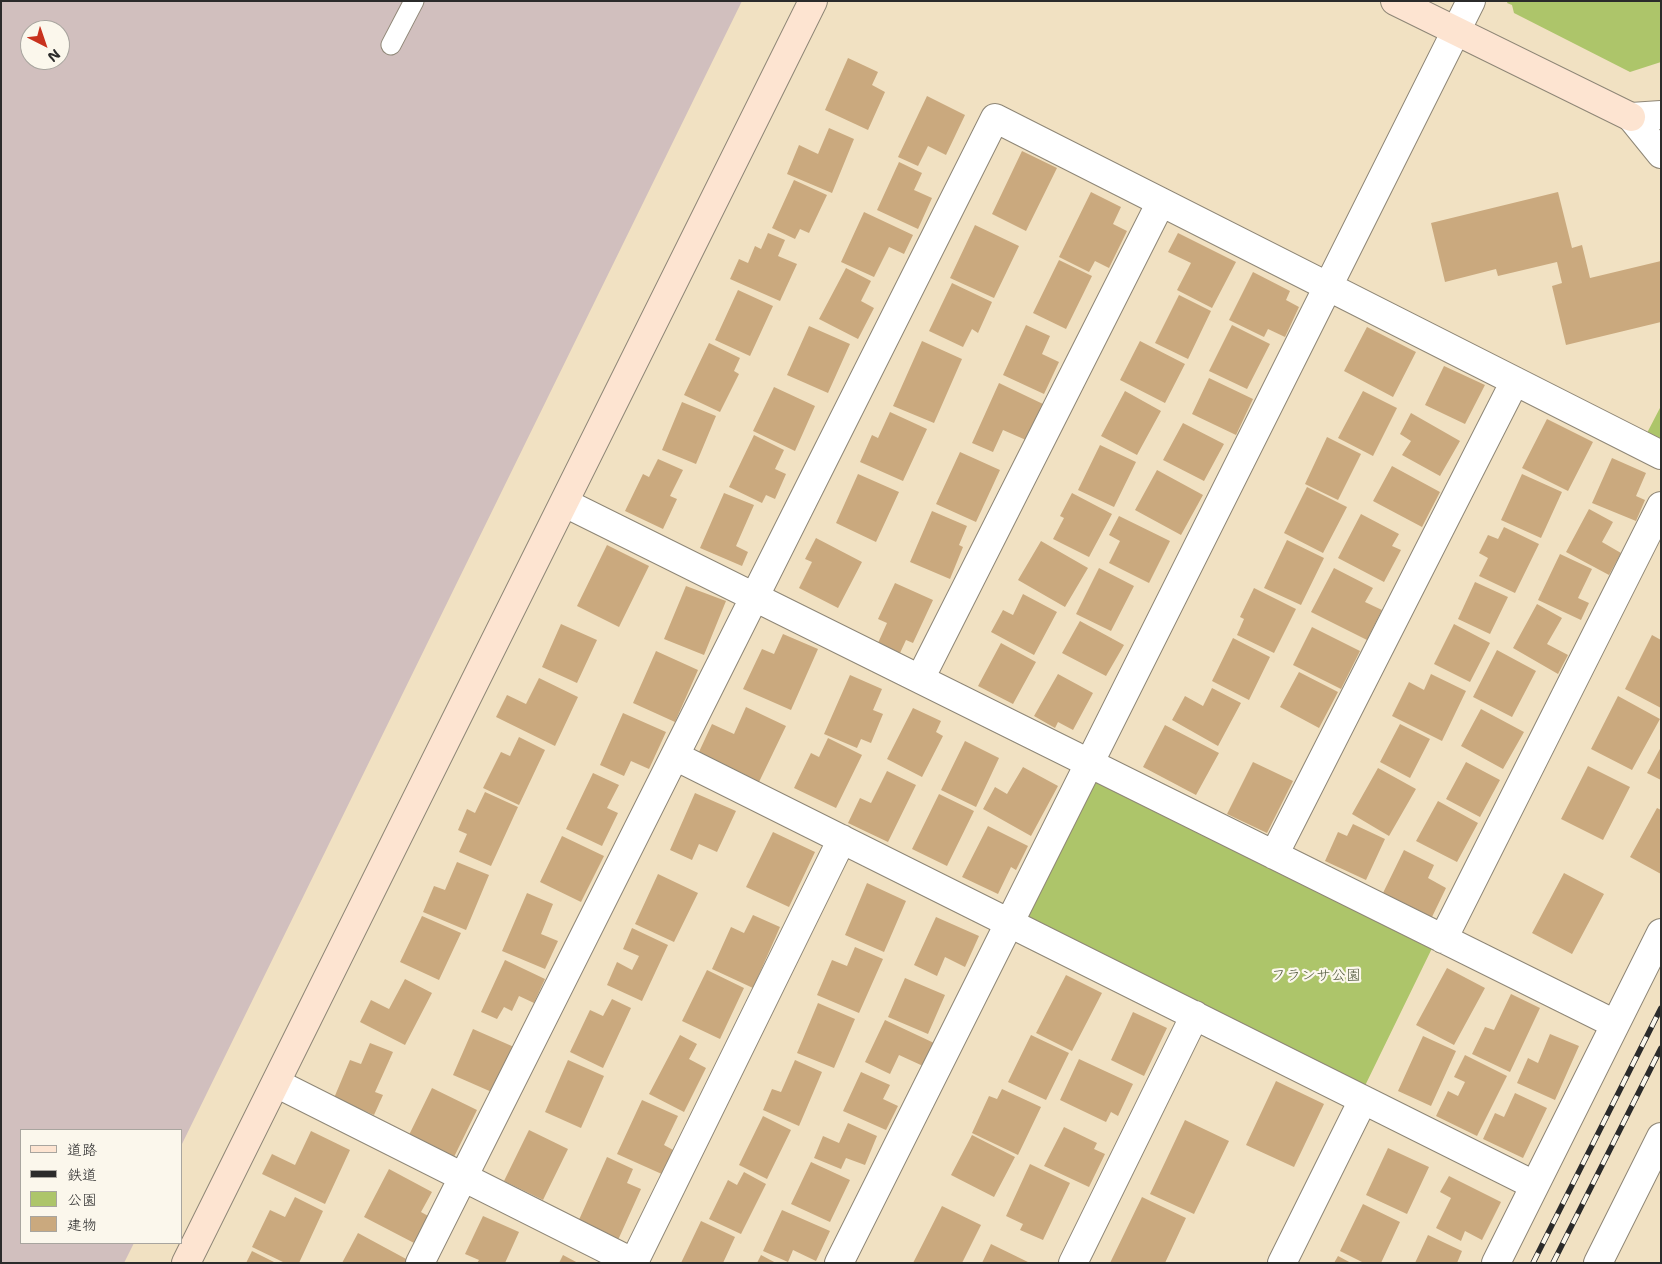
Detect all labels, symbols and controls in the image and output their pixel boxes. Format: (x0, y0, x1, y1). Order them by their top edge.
north arrow (20, 20, 70, 70)
text: N (44, 45, 64, 66)
park label: フランサ公園 (1271, 967, 1361, 985)
legend (20, 1129, 182, 1244)
text: 道路 (67, 1140, 97, 1160)
text: 鉄道 (67, 1165, 97, 1185)
text: 公園 (67, 1190, 97, 1210)
text: 建物 (67, 1215, 97, 1235)

